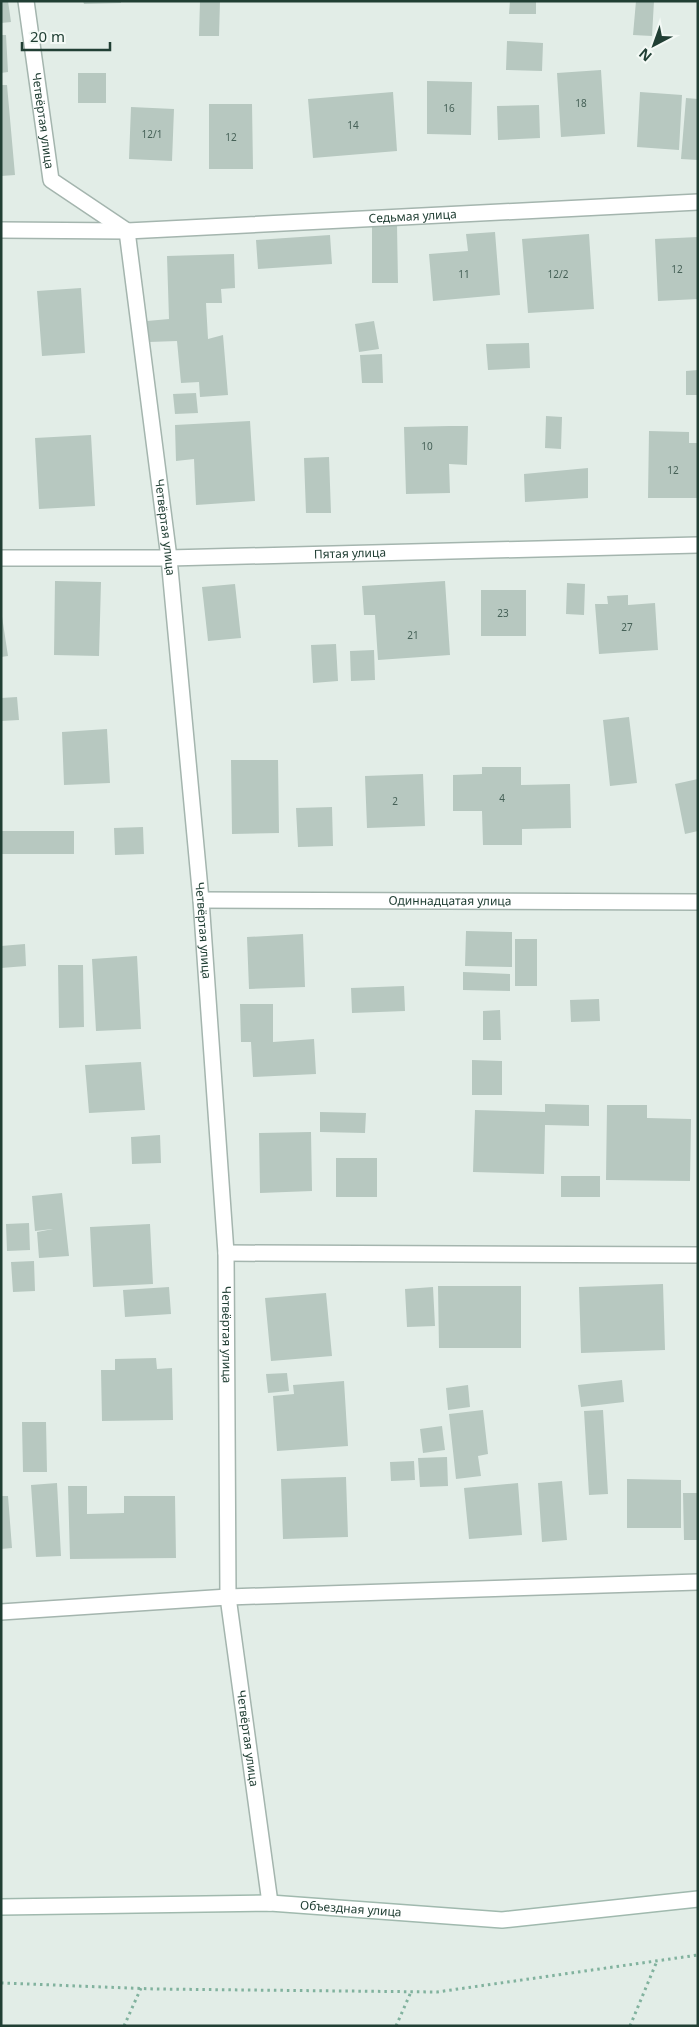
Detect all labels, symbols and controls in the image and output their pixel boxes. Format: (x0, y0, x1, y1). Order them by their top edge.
scale bar (22, 20, 110, 52)
north arrow (629, 20, 679, 70)
text: 20 m (30, 26, 65, 46)
text: N (635, 44, 656, 66)
street label: Четвёртая улица (28, 71, 58, 170)
house number: 18 (575, 96, 587, 110)
house number: 16 (443, 101, 455, 115)
house number: 14 (347, 118, 359, 132)
house number: 12/1 (142, 127, 162, 141)
house number: 12 (225, 130, 237, 144)
street label: Седьмая улица (368, 205, 457, 227)
house number: 12 (671, 262, 683, 276)
house number: 11 (458, 267, 470, 281)
house number: 12/2 (548, 267, 569, 281)
house number: 10 (421, 439, 433, 453)
house number: 12 (667, 463, 679, 477)
street label: Четвёртая улица (151, 478, 180, 576)
street label: Пятая улица (314, 544, 386, 562)
house number: 23 (497, 606, 509, 620)
house number: 27 (621, 620, 633, 634)
house number: 21 (407, 628, 419, 642)
house number: 4 (499, 791, 505, 805)
house number: 2 (392, 794, 398, 808)
street label: Четвёртая улица (191, 881, 216, 980)
street label: Одиннадцатая улица (389, 892, 511, 909)
street label: Четвёртая улица (218, 1286, 236, 1383)
street label: Четвёртая улица (233, 1689, 263, 1788)
street label: Объездная улица (299, 1896, 402, 1921)

